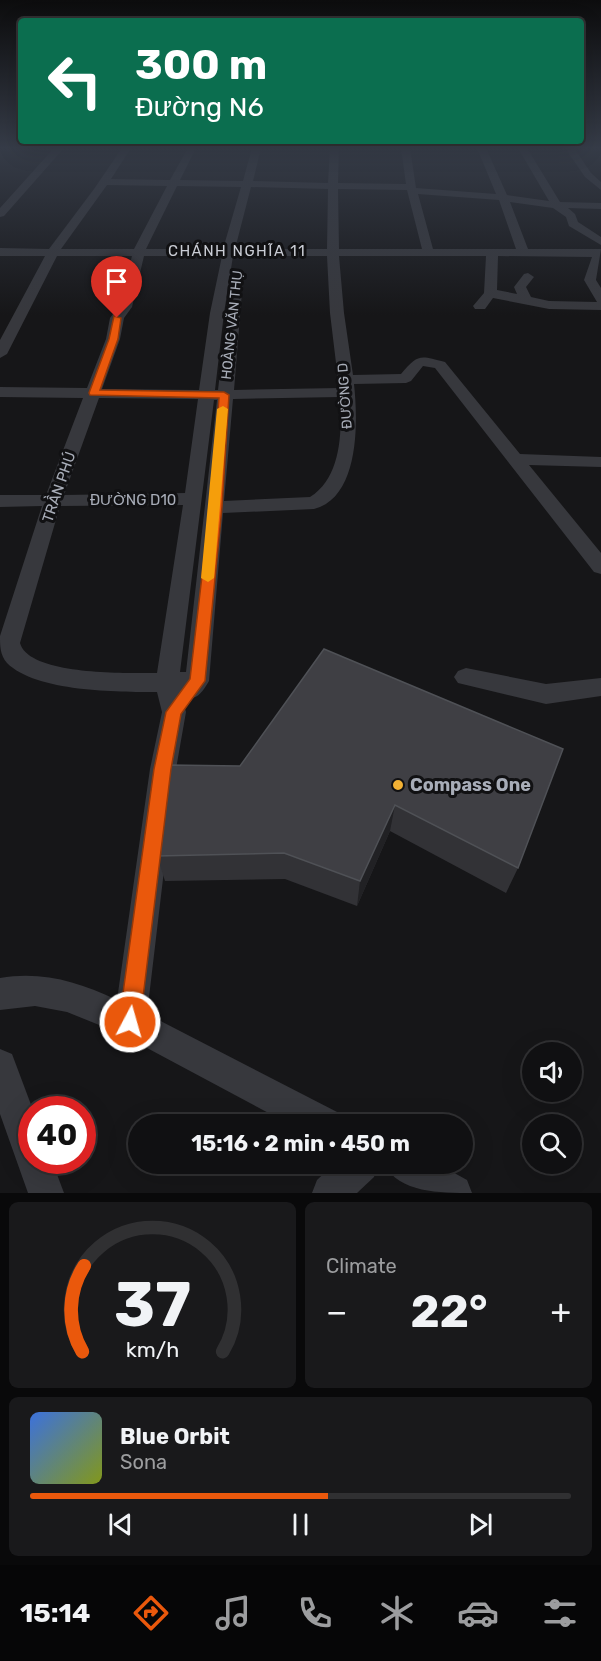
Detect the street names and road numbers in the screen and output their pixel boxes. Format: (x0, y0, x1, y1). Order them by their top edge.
street label: HOÀNG VĂN THỤ (217, 269, 246, 381)
street label: ĐƯỜNG D (334, 362, 356, 430)
street label: TRẦN PHÚ (37, 449, 79, 525)
street label: ĐƯỜNG D10 (90, 491, 176, 509)

